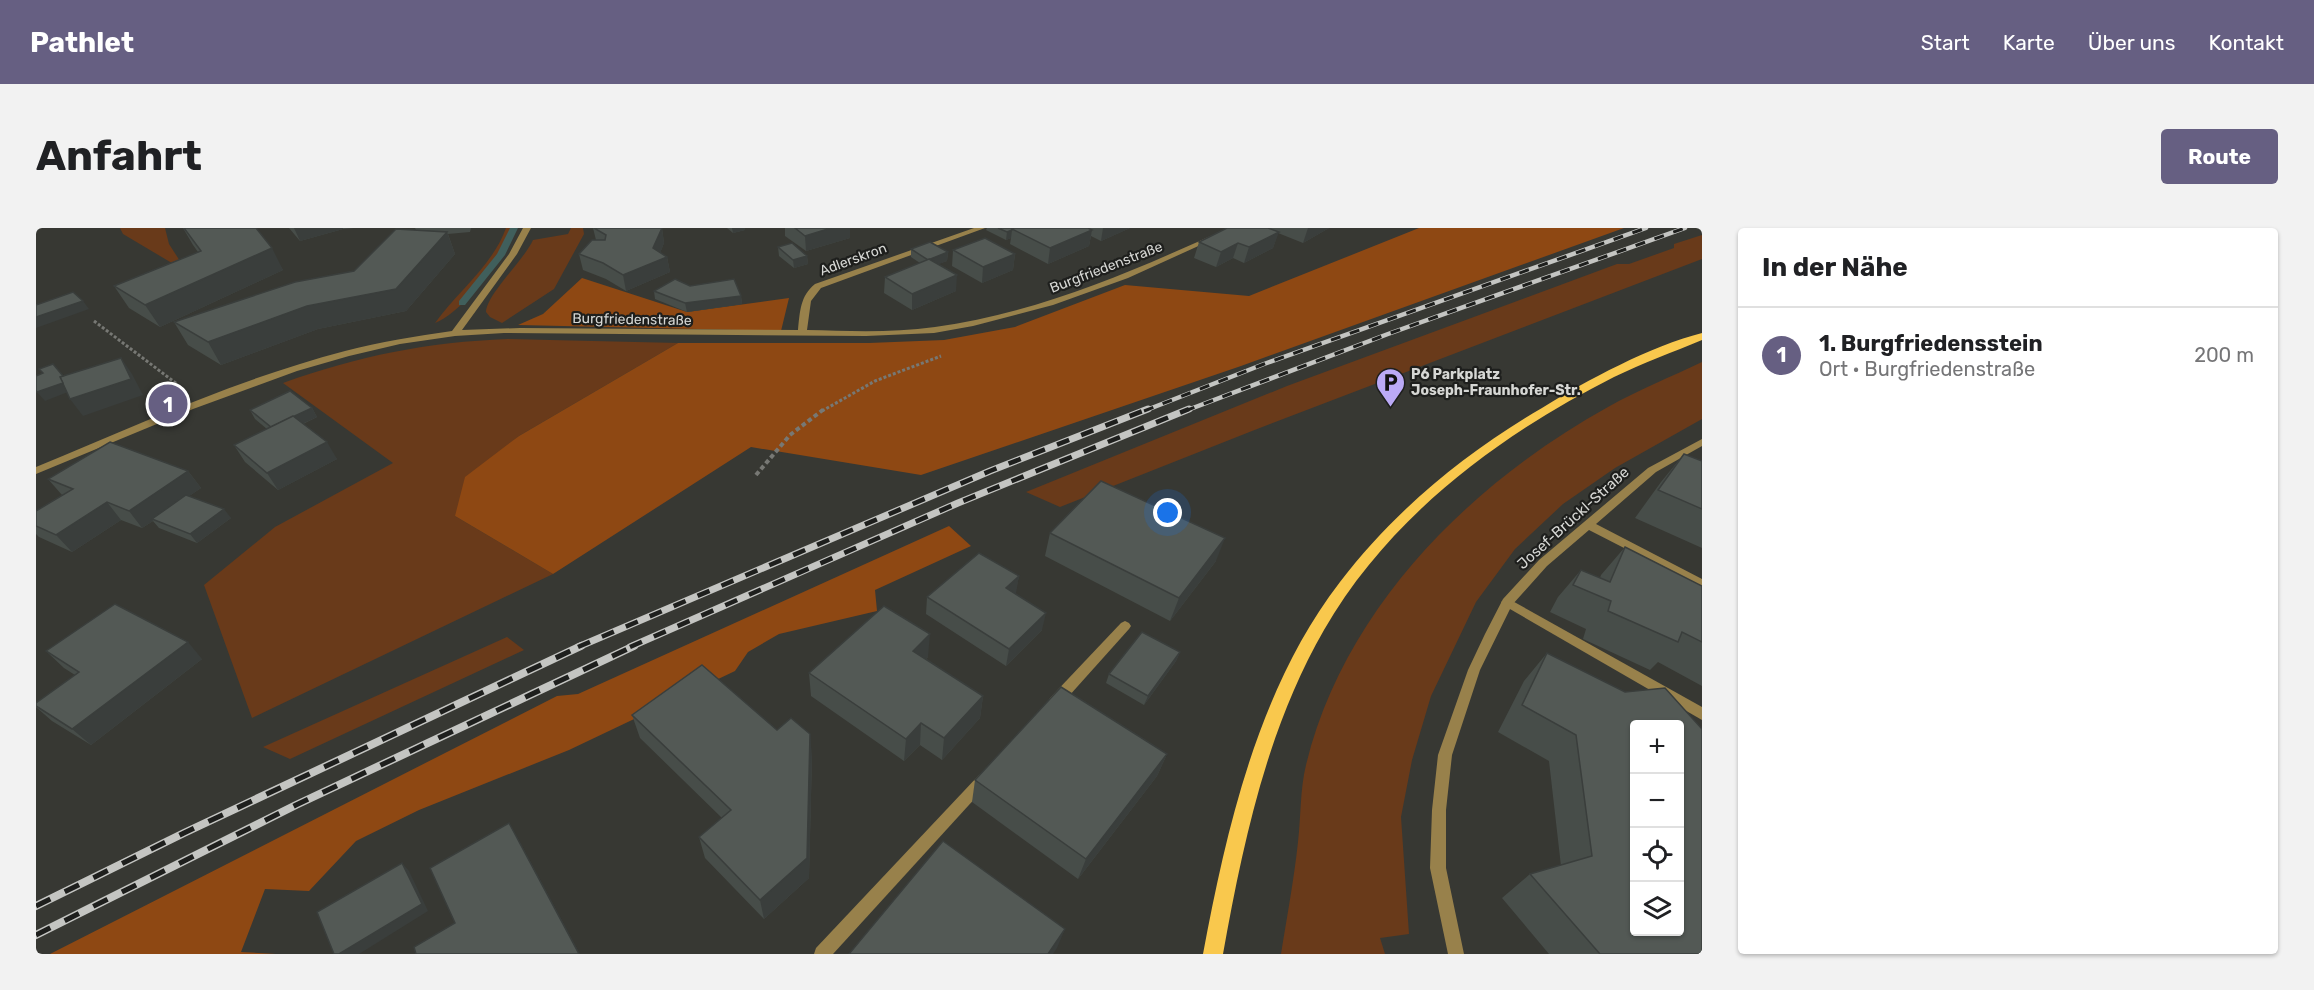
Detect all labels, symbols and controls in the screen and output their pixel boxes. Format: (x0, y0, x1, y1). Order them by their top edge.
text: Pathlet (30, 26, 134, 59)
text: Start (1921, 30, 1970, 55)
text: Karte (2003, 30, 2055, 55)
text: Über uns (2088, 30, 2176, 55)
text: Kontakt (2209, 30, 2284, 55)
button: Route (2161, 129, 2278, 184)
text: Anfahrt (36, 131, 202, 181)
street label: Burgfriedenstraße (1047, 238, 1165, 297)
street label: Adlerskron (817, 239, 889, 279)
text: In der Nähe (1762, 252, 1908, 283)
street label: Burgfriedenstraße (572, 310, 692, 329)
text: 1. Burgfriedensstein (1819, 330, 2043, 357)
text: 1 (1777, 343, 1786, 367)
text: 200 m (2194, 343, 2254, 367)
text: Ort · Burgfriedenstraße (1819, 357, 2035, 381)
parking icon: P6 Parkplatz Joseph-Fraunhofer-Str. (1374, 366, 1406, 408)
place label: P6 Parkplatz Joseph-Fraunhofer-Str. (1411, 366, 1581, 399)
pin: 1 (148, 382, 188, 426)
street label: Josef-Brückl-Straße (1513, 463, 1633, 573)
your location (1153, 498, 1182, 527)
map controls (1630, 720, 1684, 936)
button: + (1630, 720, 1684, 774)
button: − (1630, 774, 1684, 828)
button: locate (1630, 828, 1684, 882)
button: layers (1630, 882, 1684, 936)

